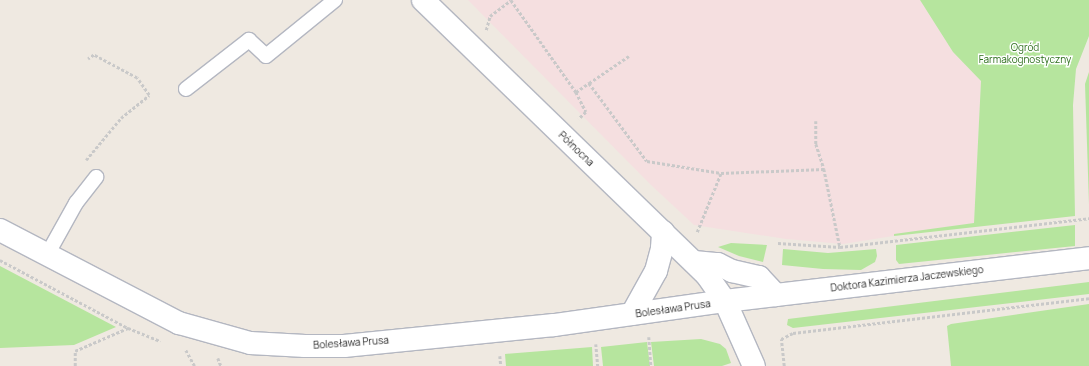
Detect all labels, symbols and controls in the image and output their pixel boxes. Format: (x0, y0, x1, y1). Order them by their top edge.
park label: Ogród Farmakognostyczny (979, 41, 1071, 64)
street label: Północna (556, 129, 596, 169)
street label: Doktora Kazimierza Jaczewskiego (830, 264, 984, 294)
street label: Bolesława Prusa (635, 298, 711, 320)
street label: Bolesława Prusa (313, 334, 389, 352)

